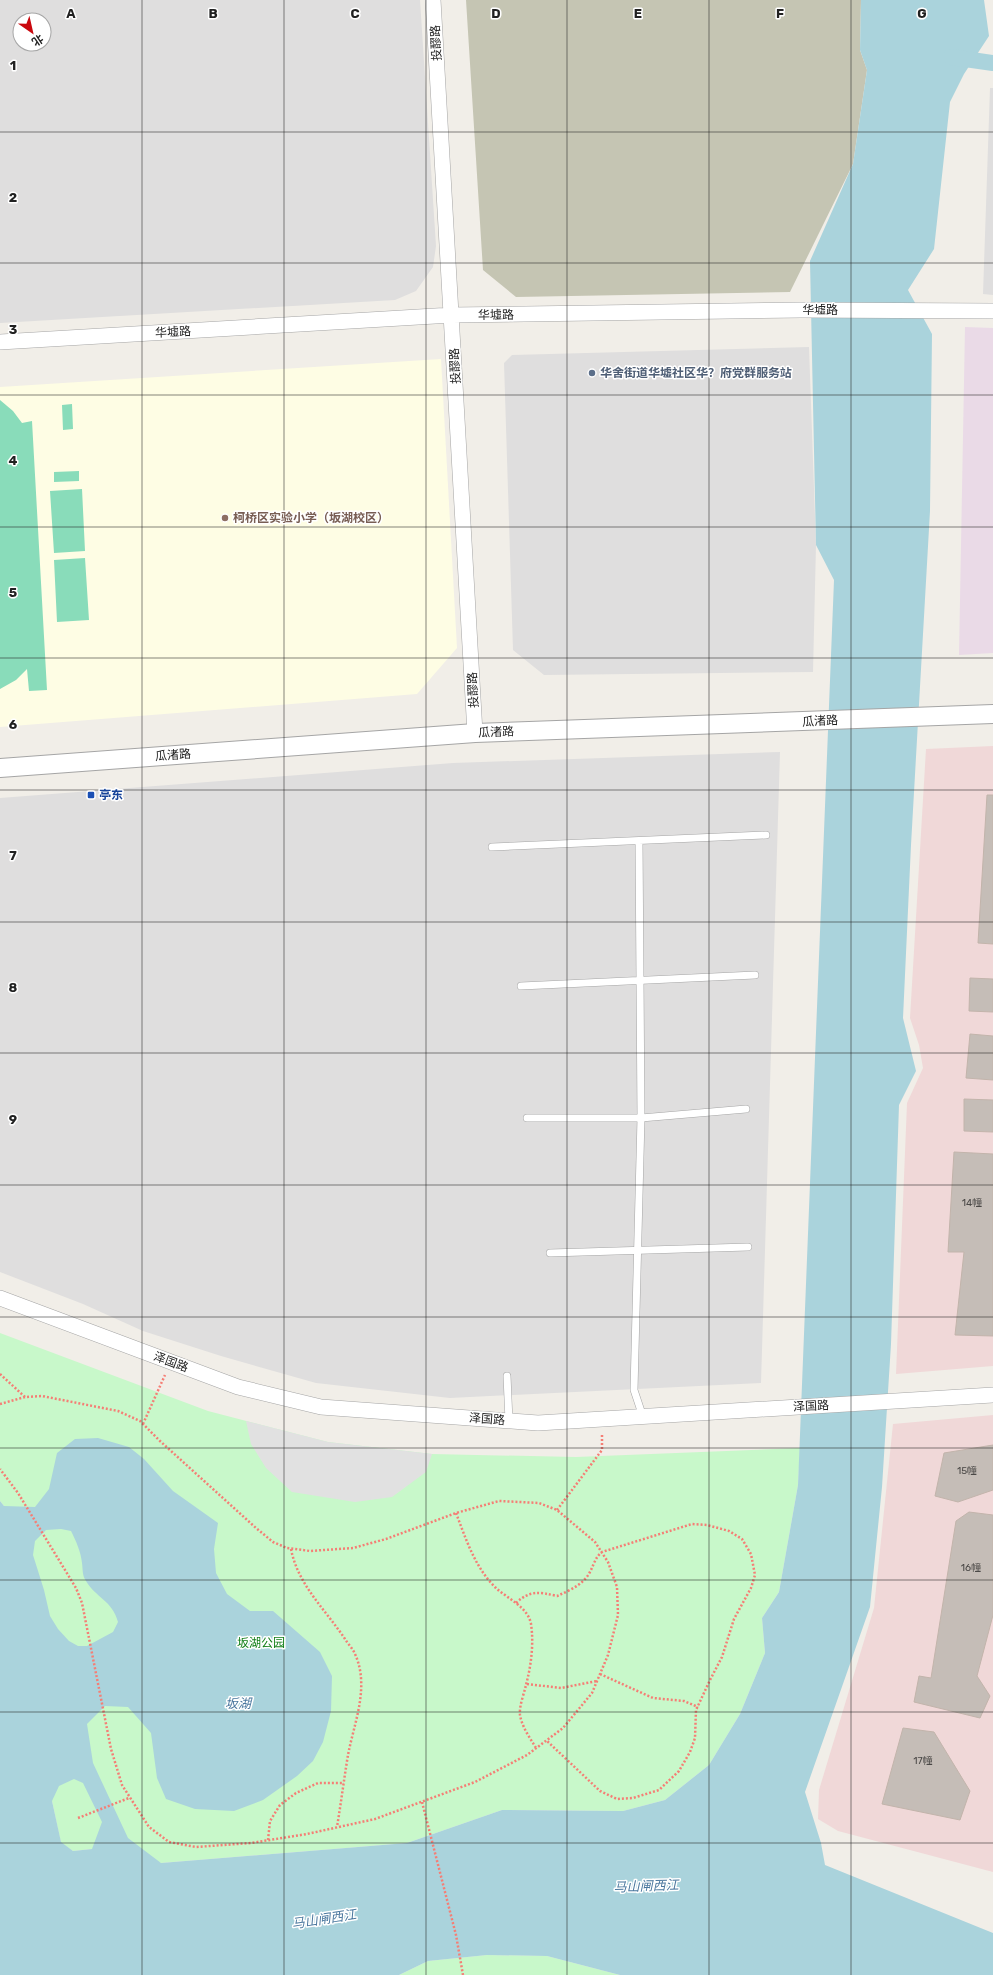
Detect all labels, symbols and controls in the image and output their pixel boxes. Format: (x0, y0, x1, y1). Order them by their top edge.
text: A (66, 6, 76, 21)
text: B (208, 6, 218, 21)
text: C (350, 6, 360, 21)
text: D (491, 6, 501, 21)
text: E (634, 6, 642, 21)
text: F (776, 6, 784, 21)
text: G (917, 6, 927, 21)
north arrow (12, 12, 52, 52)
street label: 投醪路 (428, 25, 444, 61)
text: 北 (29, 31, 46, 48)
text: 1 (10, 58, 16, 73)
text: 2 (9, 190, 17, 205)
street label: 华墟路 (802, 303, 838, 317)
street label: 华墟路 (478, 308, 514, 322)
text: 3 (9, 322, 18, 337)
street label: 华墟路 (155, 324, 191, 340)
street label: 投醪路 (447, 348, 463, 384)
place label: 华舍街道华墟社区华？府党群服务站 (600, 366, 792, 380)
marker: 华舍街道华墟社区华？府党群服务站 (587, 368, 597, 378)
text: 4 (9, 453, 18, 468)
place label: 柯桥区实验小学（坂湖校区） (233, 511, 389, 525)
marker: 柯桥区实验小学（坂湖校区） (220, 513, 230, 523)
text: 5 (9, 585, 17, 600)
street label: 投醪路 (465, 672, 481, 708)
street label: 瓜渚路 (802, 713, 838, 729)
text: 6 (9, 717, 18, 732)
street label: 瓜渚路 (478, 724, 514, 740)
street label: 瓜渚路 (155, 747, 191, 763)
place label: 亭东 (99, 788, 123, 802)
marker: 亭东 (86, 790, 96, 800)
text: 7 (9, 848, 17, 863)
text: 8 (9, 980, 18, 995)
text: 9 (9, 1112, 17, 1127)
house number: 14幢 (962, 1197, 982, 1209)
street label: 泽国路 (152, 1349, 190, 1375)
street label: 泽国路 (793, 1398, 829, 1414)
street label: 泽国路 (469, 1411, 505, 1427)
house number: 15幢 (957, 1465, 977, 1477)
house number: 16幢 (961, 1562, 981, 1574)
park label: 坂湖公园 (237, 1636, 285, 1650)
water label: 坂湖 (225, 1696, 253, 1711)
house number: 17幢 (913, 1755, 933, 1767)
water label: 马山闸西江 (613, 1877, 681, 1895)
water label: 马山闸西江 (291, 1906, 359, 1931)

